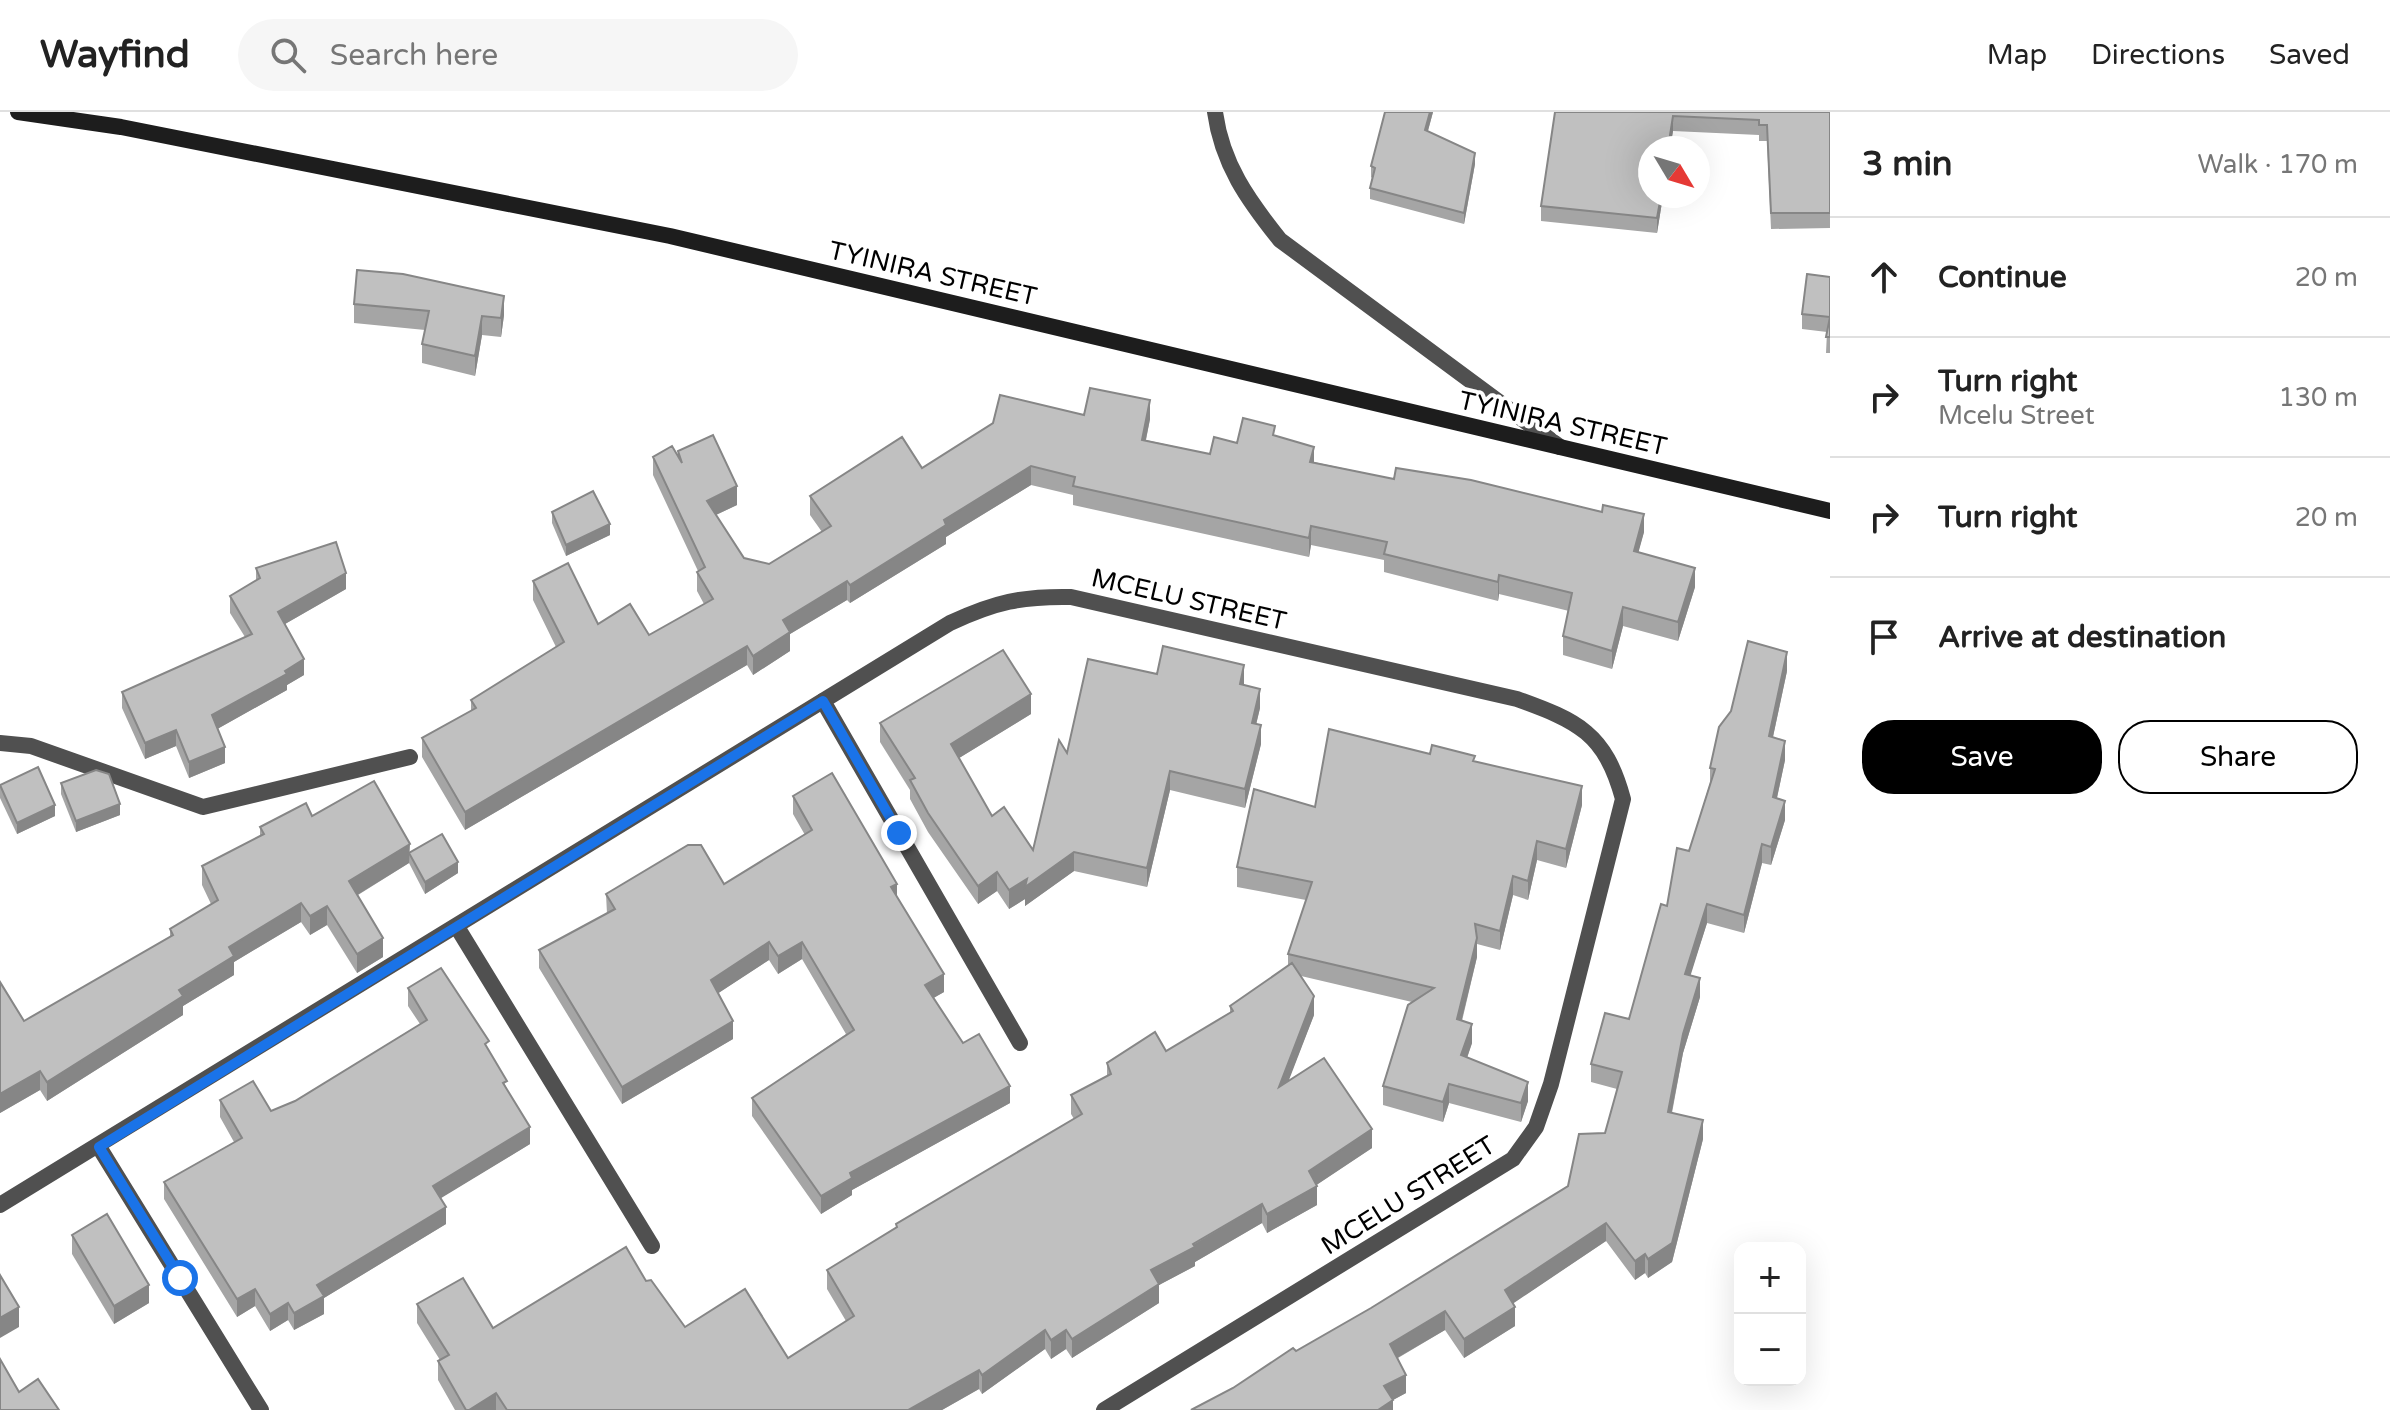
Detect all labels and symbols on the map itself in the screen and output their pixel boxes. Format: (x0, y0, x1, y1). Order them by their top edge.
north arrow (1638, 136, 1710, 208)
street label: TYINIRA STREET (826, 235, 1040, 313)
street label: TYINIRA STREET (1456, 385, 1670, 463)
street label: MCELU STREET (1088, 562, 1290, 637)
route end (881, 815, 917, 851)
street label: MCELU STREET (1316, 1129, 1501, 1261)
route start (162, 1260, 198, 1296)

